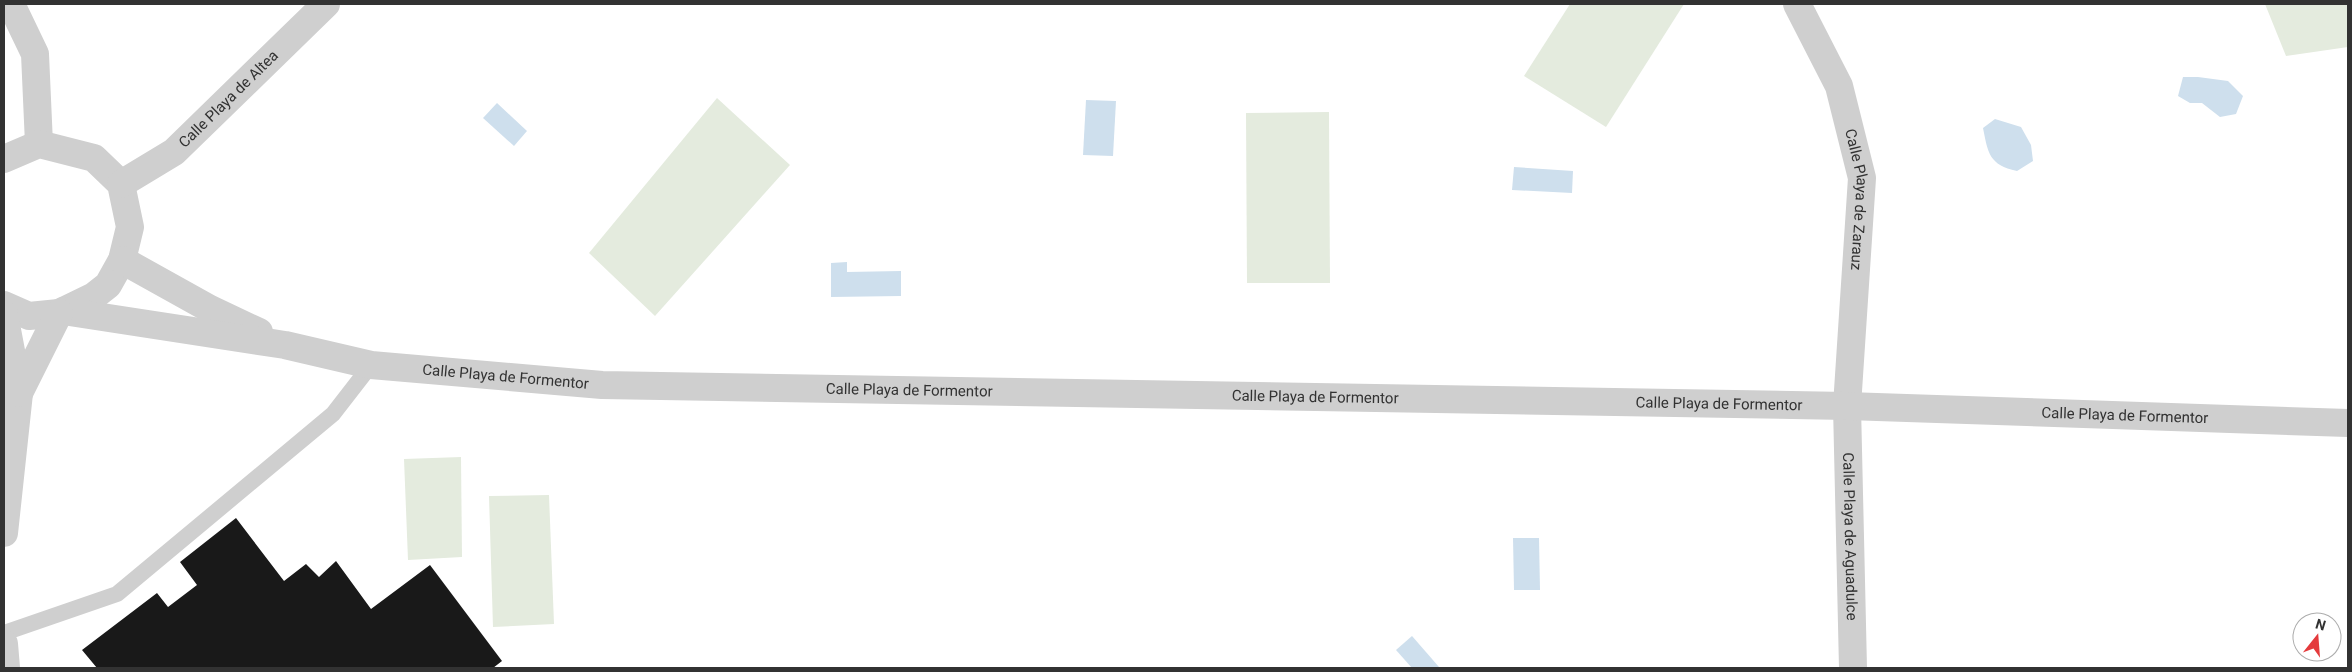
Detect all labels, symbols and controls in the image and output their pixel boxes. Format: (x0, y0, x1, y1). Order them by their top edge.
street label: Calle Playa de Altea (175, 47, 282, 151)
street label: Calle Playa de Zarauz (1841, 127, 1871, 271)
street label: Calle Playa de Formentor (422, 360, 590, 393)
street label: Calle Playa de Formentor (826, 380, 993, 401)
street label: Calle Playa de Formentor (1232, 387, 1399, 407)
street label: Calle Playa de Formentor (1636, 393, 1803, 414)
street label: Calle Playa de Formentor (2041, 404, 2209, 427)
street label: Calle Playa de Aguadulce (1839, 452, 1861, 621)
north arrow (2292, 612, 2342, 662)
text: N (2314, 615, 2328, 634)

